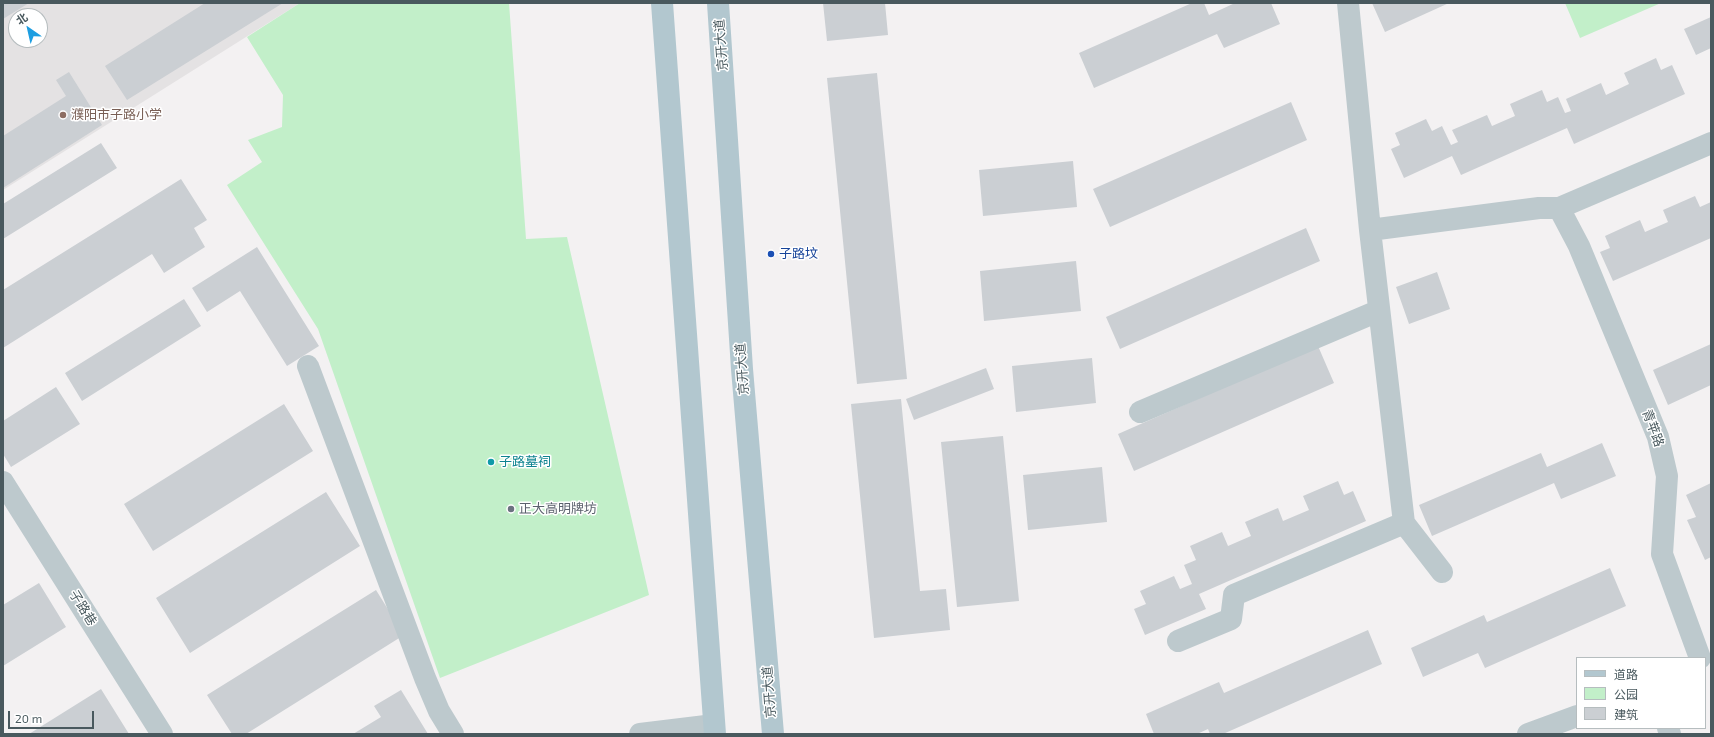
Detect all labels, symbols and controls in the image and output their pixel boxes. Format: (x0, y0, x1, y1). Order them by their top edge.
north arrow (8, 8, 48, 48)
text: 北 (13, 10, 30, 27)
street label: 京开大道 (711, 19, 731, 71)
place label: 濮阳市子路小学 (71, 107, 162, 123)
marker: 濮阳市子路小学 (58, 110, 68, 120)
place label: 子路坟 (779, 246, 818, 262)
marker: 子路坟 (766, 249, 776, 259)
street label: 京开大道 (732, 343, 752, 395)
street label: 青苹路 (1639, 407, 1667, 449)
place label: 子路墓祠 (499, 454, 551, 470)
marker: 子路墓祠 (486, 457, 496, 467)
place label: 正大高明牌坊 (519, 501, 597, 517)
marker: 正大高明牌坊 (506, 504, 516, 514)
street label: 子路巷 (66, 587, 100, 629)
legend (1576, 657, 1706, 729)
street label: 京开大道 (759, 666, 779, 718)
text: 道路 (1614, 667, 1638, 681)
text: 公园 (1614, 687, 1638, 701)
scale bar (10, 703, 96, 729)
text: 建筑 (1614, 707, 1638, 721)
text: 20 m (15, 711, 42, 725)

